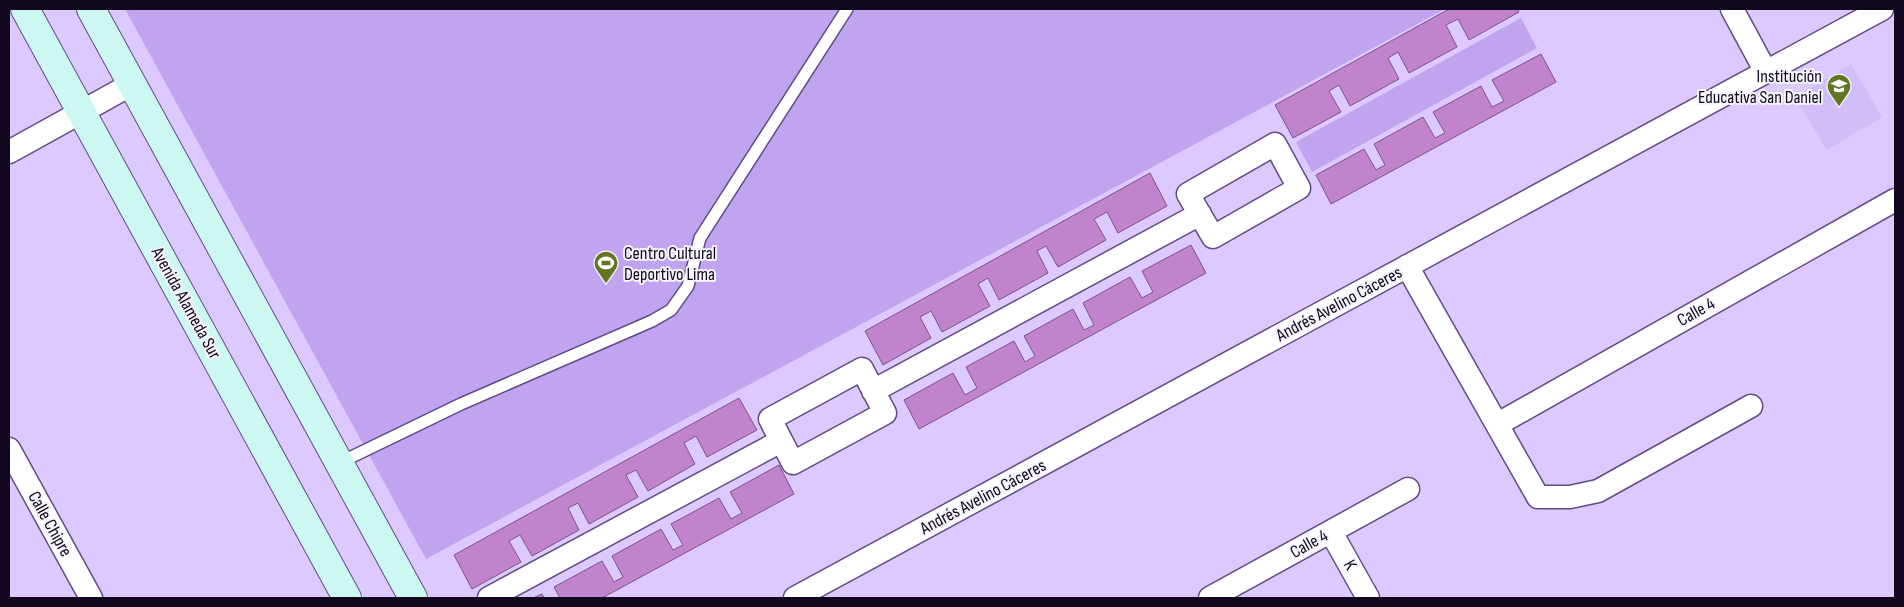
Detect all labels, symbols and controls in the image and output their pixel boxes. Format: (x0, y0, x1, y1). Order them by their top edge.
place label: Institución Educativa San Daniel (1698, 66, 1822, 108)
school or university icon: Institución Educativa San Daniel (1826, 73, 1852, 107)
street label: Avenida Alameda Sur (146, 243, 225, 363)
place label: Centro Cultural Deportivo Lima (624, 243, 716, 285)
sports icon: Centro Cultural Deportivo Lima (593, 250, 619, 284)
street label: Andrés Avelino Cáceres (1272, 262, 1406, 347)
street label: Calle 4 (1674, 293, 1719, 331)
street label: Andrés Avelino Cáceres (916, 455, 1050, 540)
street label: Calle Chipre (23, 488, 77, 560)
street label: Calle 4 (1287, 525, 1332, 563)
street label: K (1339, 556, 1362, 574)

